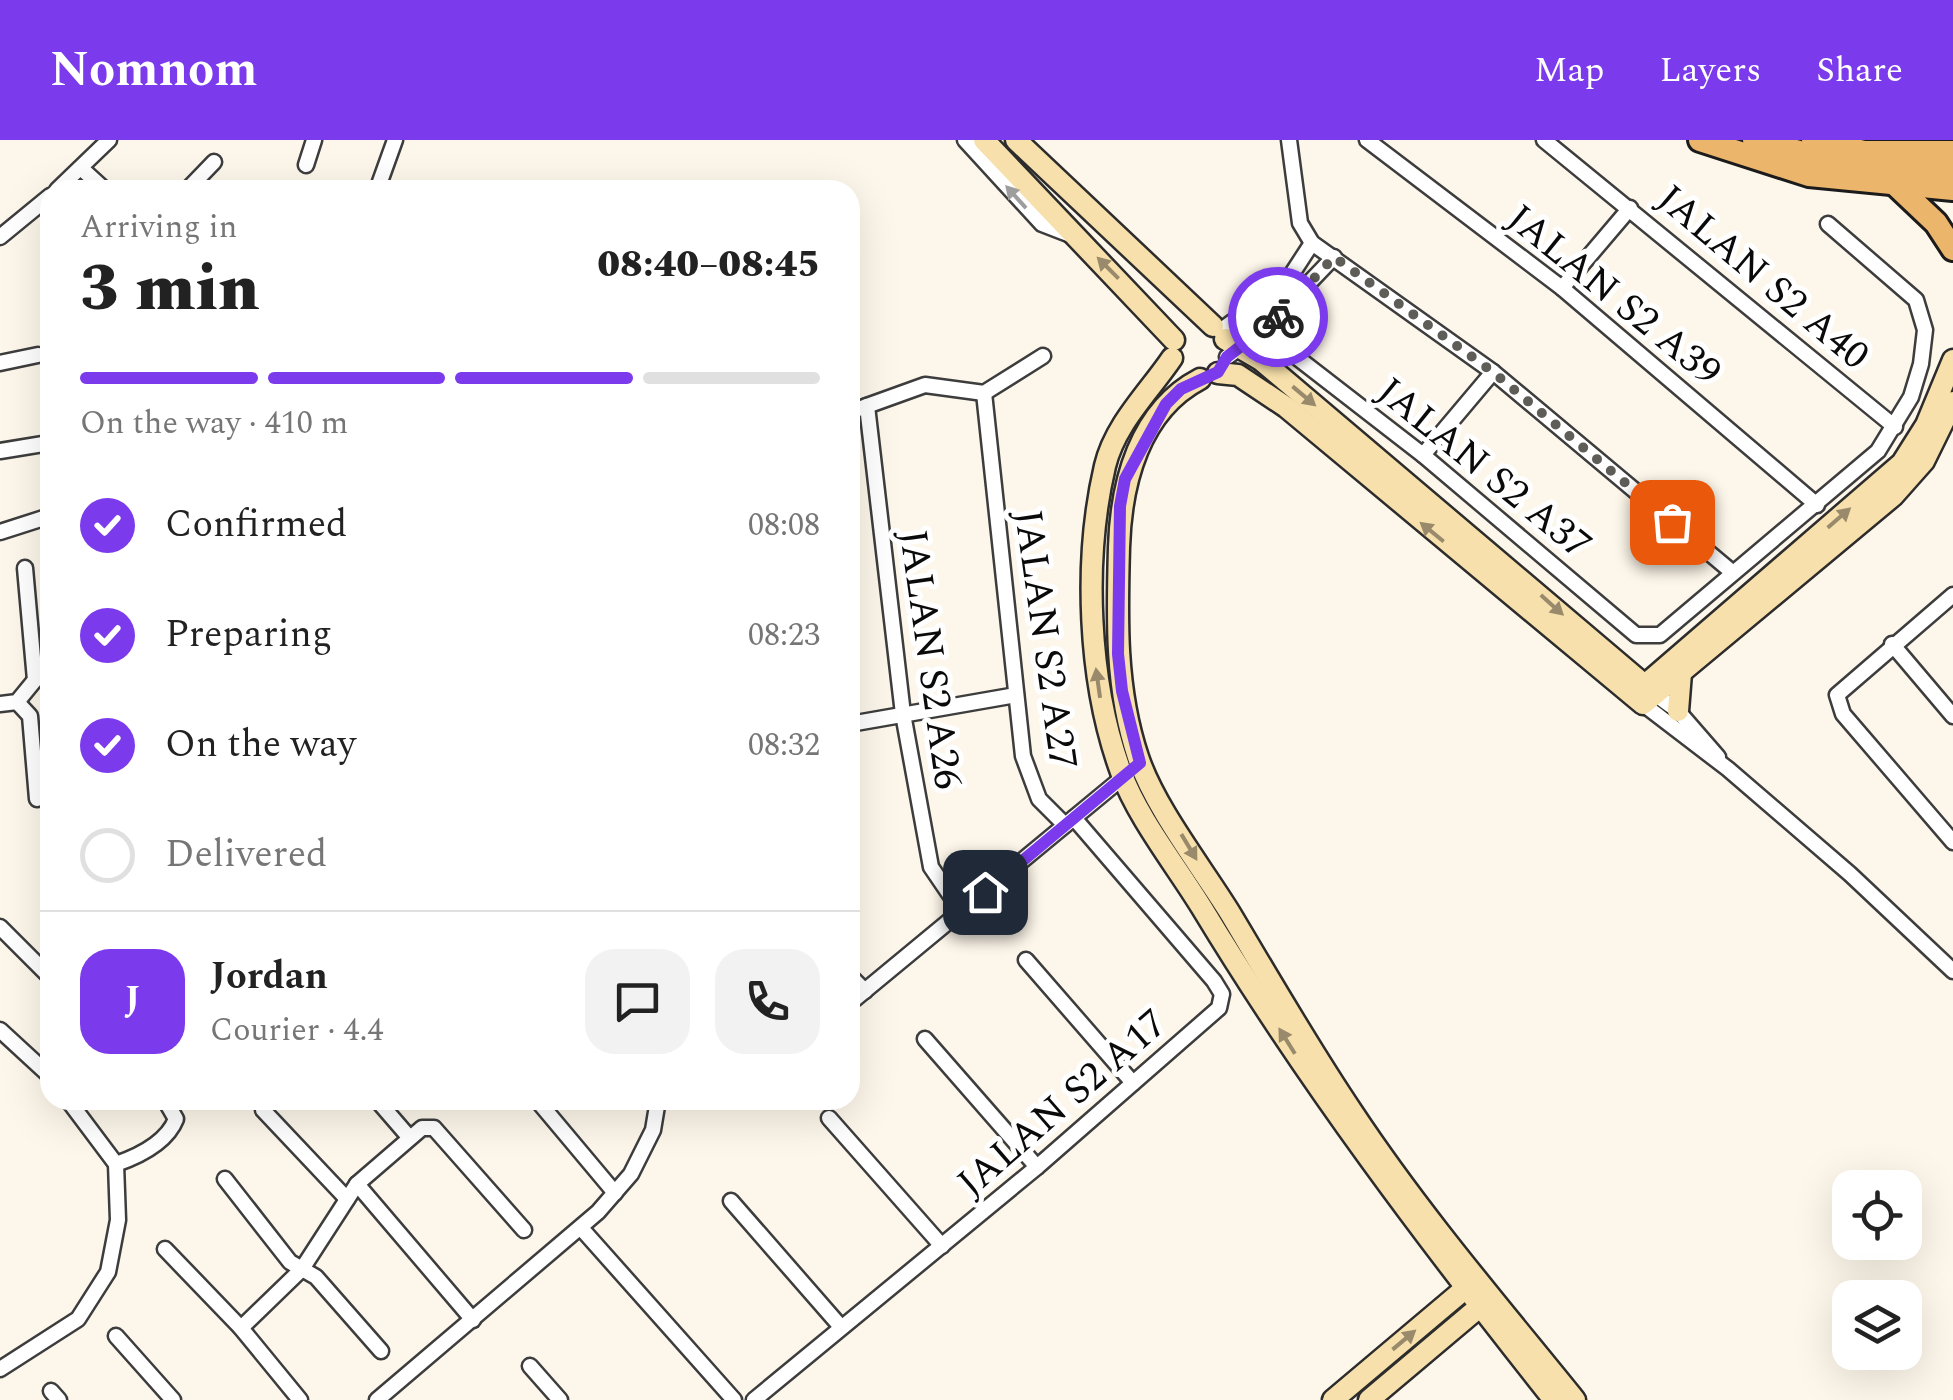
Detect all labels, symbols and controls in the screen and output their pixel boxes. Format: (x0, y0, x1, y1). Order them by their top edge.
text: Nomnom (50, 34, 258, 107)
text: Map (1534, 44, 1604, 97)
text: Layers (1659, 44, 1761, 97)
text: Share (1816, 44, 1903, 97)
street label: JALAN S2 A40 (1643, 170, 1882, 385)
one-way arrow (1005, 185, 1028, 209)
street label: JALAN S2 A39 (1493, 190, 1734, 402)
text: Arriving in (80, 203, 237, 252)
text: 08:40–08:45 (597, 236, 820, 294)
text: 3 min (80, 240, 260, 339)
one-way arrow (1097, 256, 1120, 280)
courier (1228, 267, 1328, 367)
icon: bike (1251, 290, 1306, 345)
street label: JALAN S2 A37 (1363, 363, 1604, 575)
one-way arrow (1291, 385, 1316, 407)
text: On the way · 410 m (80, 399, 348, 448)
pin (1630, 480, 1715, 565)
icon: bag (1645, 495, 1700, 550)
text: Confirmed (165, 496, 347, 554)
icon: check (80, 498, 135, 553)
text: 08:08 (748, 501, 820, 550)
street label: JALAN S2 A27 (996, 506, 1093, 773)
one-way arrow (1826, 507, 1851, 529)
one-way arrow (1419, 522, 1444, 543)
street label: JALAN S2 A26 (881, 526, 978, 793)
one-way arrow (1539, 594, 1564, 616)
text: Preparing (165, 606, 332, 664)
icon: check (80, 608, 135, 663)
text: 08:23 (748, 611, 820, 660)
one-way arrow (1089, 667, 1105, 698)
text: On the way (165, 716, 356, 774)
icon: check (80, 718, 135, 773)
text: 08:32 (748, 721, 820, 770)
text: Delivered (165, 826, 327, 884)
one-way arrow (1180, 833, 1197, 861)
pin (943, 850, 1028, 935)
icon: home (958, 865, 1013, 920)
text: Jordan (210, 948, 328, 1006)
button: chat (585, 949, 690, 1054)
button: phone (715, 949, 820, 1054)
text: J (124, 972, 141, 1030)
street label: JALAN S2 A17 (944, 995, 1181, 1213)
text: Courier · 4.4 (210, 1006, 383, 1055)
one-way arrow (1279, 1027, 1296, 1055)
map controls (1832, 1170, 1922, 1370)
button: locate (1832, 1170, 1922, 1260)
button: layers (1832, 1280, 1922, 1370)
one-way arrow (1392, 1329, 1417, 1351)

